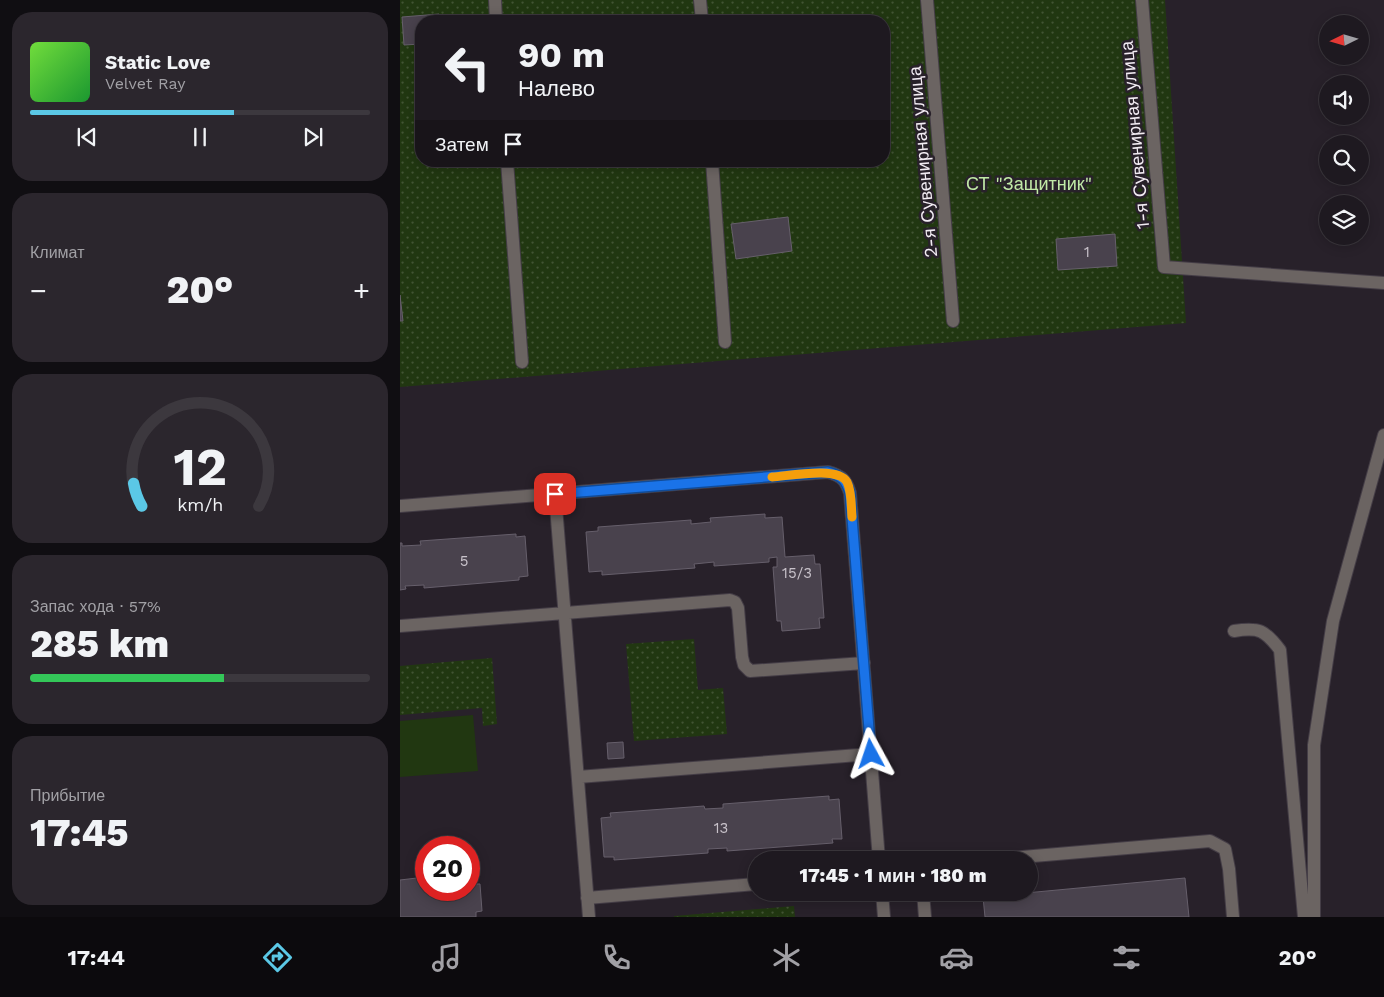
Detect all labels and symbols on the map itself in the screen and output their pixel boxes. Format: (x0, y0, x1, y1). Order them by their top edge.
north arrow (1319, 15, 1369, 65)
street label: 1-я Сувенирная улица (1116, 39, 1153, 230)
street label: 2-я Сувенирная улица (904, 65, 941, 259)
park label: СТ "Защитник" (966, 173, 1092, 194)
house number: 1 (1084, 243, 1090, 261)
pin (534, 473, 576, 515)
house number: 5 (460, 552, 468, 570)
house number: 15/3 (782, 564, 812, 582)
position arrow (844, 727, 896, 779)
house number: 13 (714, 819, 728, 837)
speed limit sign: 20 (415, 836, 480, 901)

